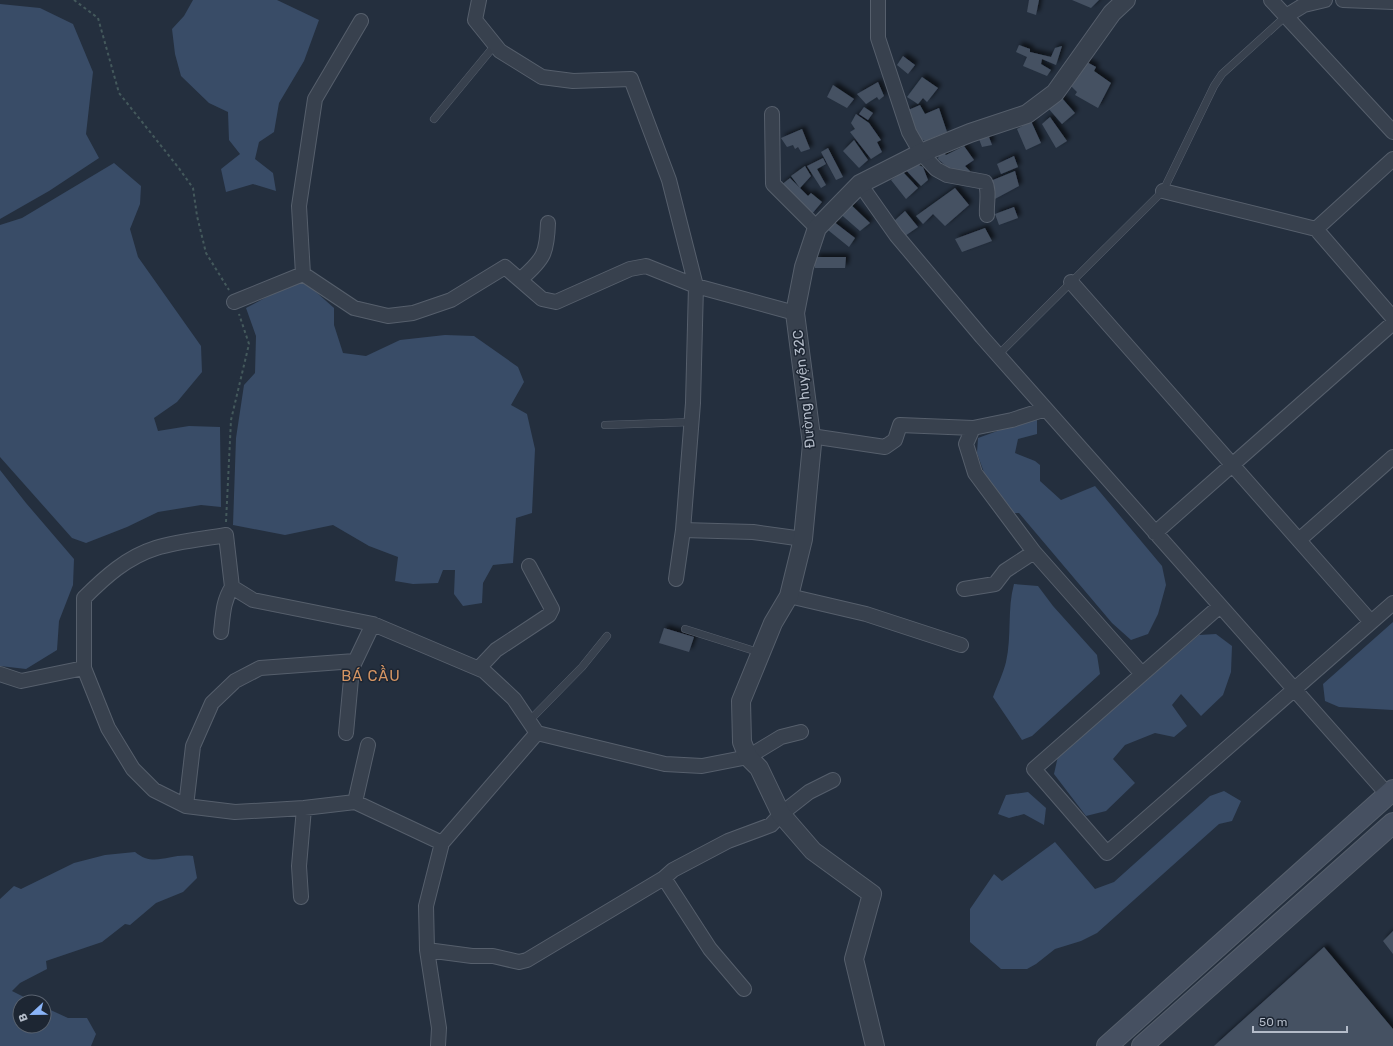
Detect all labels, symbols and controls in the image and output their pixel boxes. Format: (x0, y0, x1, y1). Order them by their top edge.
street label: Đường huyện 32C (789, 329, 819, 449)
district label: BÁ CẦU (341, 665, 401, 685)
north arrow (12, 994, 52, 1034)
scale bar (1253, 1008, 1347, 1034)
text: B (16, 1011, 31, 1024)
text: 50 m (1259, 1015, 1287, 1029)

